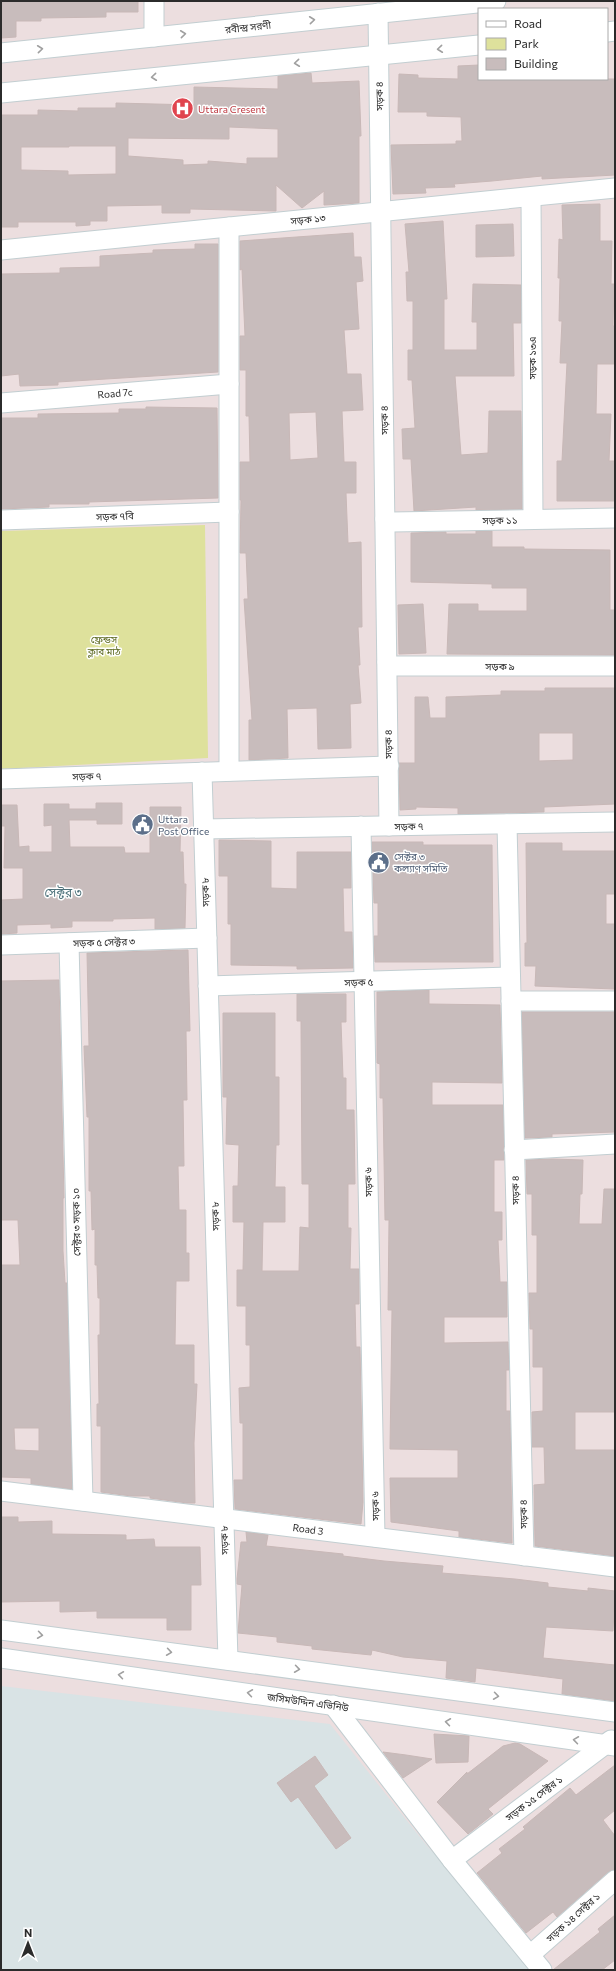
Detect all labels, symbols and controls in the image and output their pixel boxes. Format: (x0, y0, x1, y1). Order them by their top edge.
legend (478, 8, 608, 80)
one-way arrow (309, 16, 315, 25)
text: Road (514, 16, 542, 30)
street label: রবীন্দ্র সরণী (223, 19, 272, 35)
one-way arrow (180, 30, 186, 39)
text: Park (514, 36, 540, 50)
one-way arrow (437, 44, 443, 53)
one-way arrow (37, 45, 43, 54)
text: Building (514, 56, 558, 70)
one-way arrow (294, 58, 300, 67)
one-way arrow (151, 73, 157, 82)
street label: সড়ক ৪ (373, 81, 385, 112)
hospital icon: Uttara Cresent (169, 96, 195, 122)
place label: Uttara Cresent (198, 103, 265, 115)
street label: সড়ক ১৩ (289, 211, 326, 227)
street label: সড়ক ১৩এ (526, 337, 538, 380)
street label: Road 7c (97, 385, 133, 401)
street label: সড়ক ৪ (378, 405, 390, 436)
street label: সড়ক ৭বি (95, 509, 135, 523)
street label: সড়ক ১১ (481, 514, 518, 526)
park label: ফ্রেন্ডস ক্লাব মাঠ (87, 633, 121, 658)
street label: সড়ক ৯ (484, 660, 515, 672)
street label: সড়ক ৪ (382, 729, 394, 760)
street label: সড়ক ৭ (71, 769, 102, 783)
public building icon: Uttara Post Office (129, 812, 155, 838)
place label: Uttara Post Office (158, 813, 209, 837)
street label: সড়ক ৭ (393, 820, 424, 832)
public building icon: সেক্টর ৩ কল্যাণ সমিতি (365, 849, 391, 875)
place label: সেক্টর ৩ কল্যাণ সমিতি (393, 850, 449, 874)
street label: সড়ক ৮ (198, 877, 212, 908)
district label: সেক্টর ৩ (44, 885, 82, 899)
street label: সড়ক ৫ সেক্টর ৩ (72, 935, 135, 949)
street label: সড়ক ৫ (343, 975, 374, 989)
street label: সড়ক ৬ (362, 1167, 374, 1198)
street label: সড়ক ৪ (509, 1175, 521, 1206)
street label: সেক্টর ৩ সড়ক ১০ (69, 1188, 83, 1256)
street label: সড়ক ৮ (208, 1201, 222, 1232)
street label: সড়ক ৬ (369, 1491, 381, 1522)
street label: সড়ক ৪ (517, 1499, 529, 1530)
street label: Road 3 (292, 1521, 324, 1537)
street label: সড়ক ৮ (217, 1525, 231, 1556)
one-way arrow (37, 1630, 43, 1639)
one-way arrow (165, 1647, 172, 1656)
one-way arrow (294, 1664, 300, 1673)
one-way arrow (118, 1671, 124, 1680)
one-way arrow (247, 1689, 253, 1698)
street label: জসিমউদ্দিন এভিনিউ (265, 1690, 350, 1714)
one-way arrow (493, 1691, 499, 1700)
one-way arrow (445, 1718, 451, 1727)
one-way arrow (573, 1736, 579, 1745)
street label: সড়ক ১৫ সেক্টর ১ (502, 1773, 565, 1824)
street label: সড়ক ১৪ সেক্টর ১ (543, 1890, 602, 1945)
north arrow (8, 1923, 48, 1963)
text: N (24, 1926, 32, 1939)

